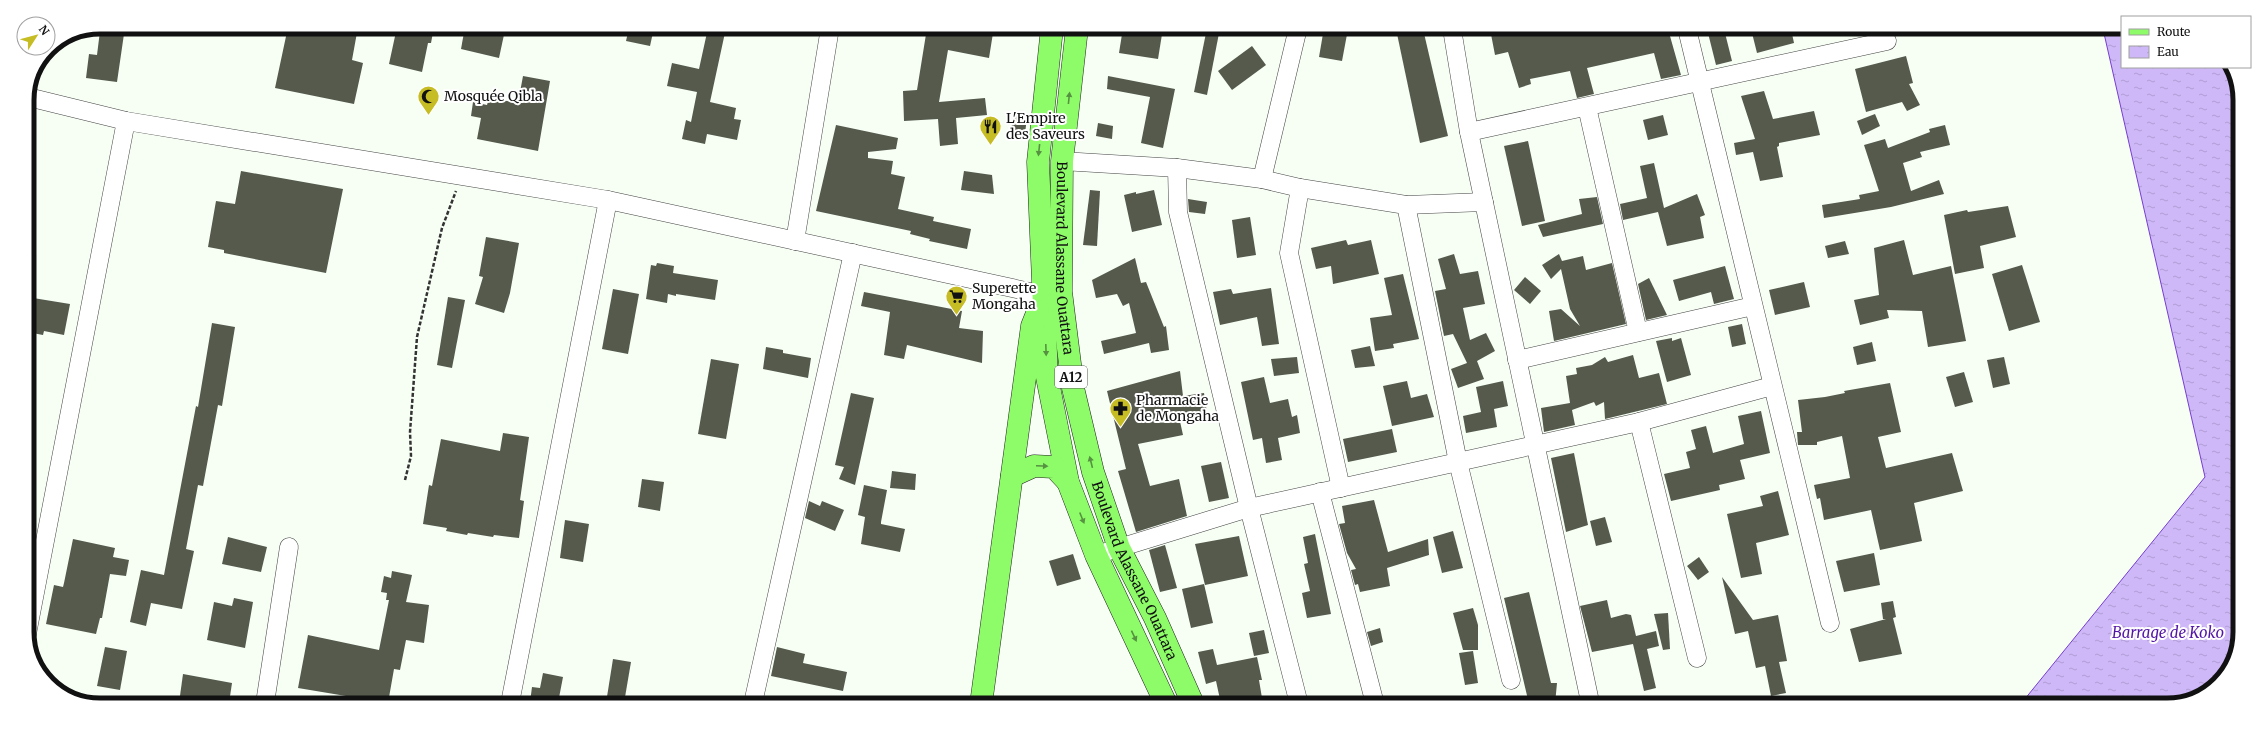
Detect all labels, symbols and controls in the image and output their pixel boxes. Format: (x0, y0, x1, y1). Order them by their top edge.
north arrow (16, 16, 56, 56)
legend (2121, 16, 2251, 68)
text: N (36, 22, 52, 38)
text: Route (2157, 24, 2190, 39)
text: Eau (2157, 44, 2179, 59)
mosque icon: Mosquée Qibla (416, 83, 442, 116)
place label: Mosquée Qibla (444, 87, 543, 105)
one-way arrow (1066, 92, 1072, 104)
place label: L'Empire des Saveurs (1006, 109, 1085, 143)
restaurant icon: L'Empire des Saveurs (978, 113, 1004, 146)
one-way arrow (1036, 144, 1042, 157)
street label: Boulevard Alassane Ouattara (1052, 161, 1078, 356)
place label: Superette Mongaha (972, 279, 1036, 313)
supermarket icon: Superette Mongaha (943, 283, 969, 316)
one-way arrow (1043, 344, 1049, 357)
road number: A12 (1055, 366, 1087, 388)
place label: Pharmacie de Mongaha (1136, 391, 1219, 425)
pharmacy icon: Pharmacie de Mongaha (1107, 395, 1133, 428)
one-way arrow (1088, 456, 1094, 468)
one-way arrow (1036, 463, 1048, 470)
street label: Boulevard Alassane Ouattara (1088, 479, 1182, 663)
one-way arrow (1079, 512, 1085, 524)
water label: Barrage de Koko (2112, 623, 2224, 642)
one-way arrow (1131, 631, 1137, 642)

